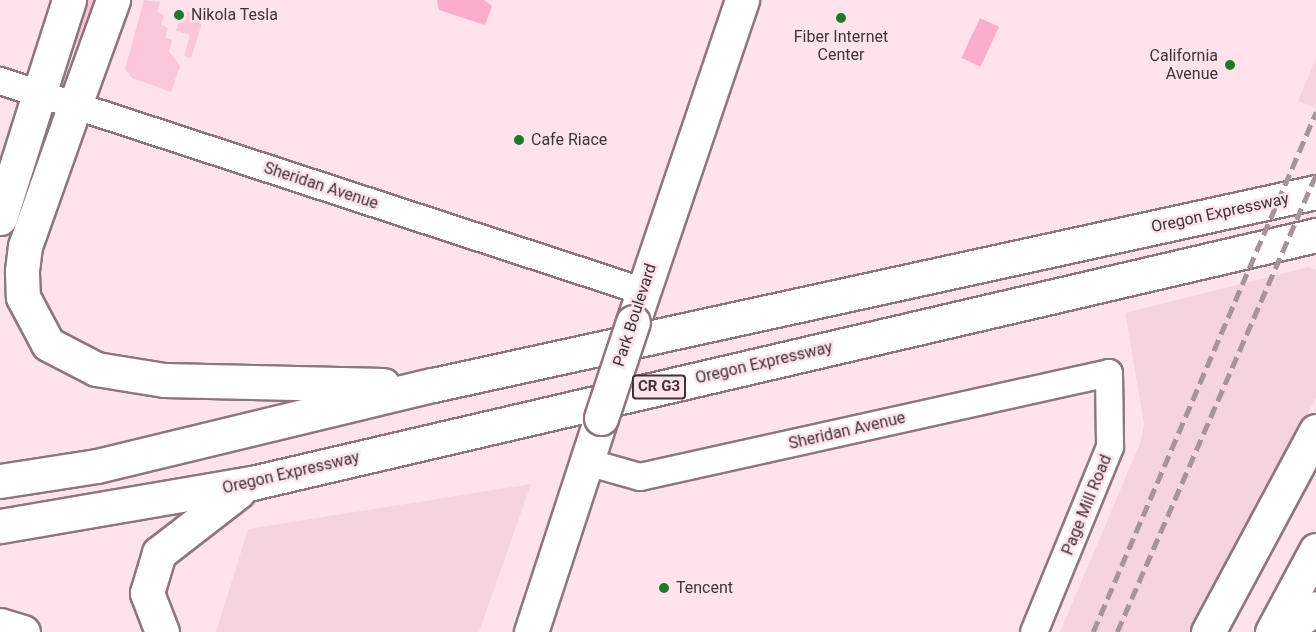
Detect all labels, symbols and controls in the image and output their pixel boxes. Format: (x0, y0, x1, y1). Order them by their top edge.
place label: Nikola Tesla (191, 5, 278, 25)
marker: Nikola Tesla (172, 8, 186, 22)
marker: Fiber Internet Center (834, 11, 848, 25)
place label: Fiber Internet Center (794, 27, 888, 65)
place label: California Avenue (1150, 46, 1218, 84)
marker: California Avenue (1223, 58, 1237, 72)
place label: Cafe Riace (531, 130, 607, 150)
marker: Cafe Riace (512, 133, 526, 147)
street label: Sheridan Avenue (261, 158, 381, 214)
street label: Oregon Expressway (1149, 189, 1291, 237)
street label: Park Boulevard (609, 261, 661, 369)
street label: Oregon Expressway (694, 338, 834, 388)
road number: CR G3 (632, 375, 686, 399)
street label: Sheridan Avenue (787, 408, 907, 454)
street label: Oregon Expressway (221, 448, 361, 498)
street label: Page Mill Road (1058, 452, 1116, 558)
place label: Tencent (676, 578, 733, 598)
marker: Tencent (657, 581, 671, 595)

